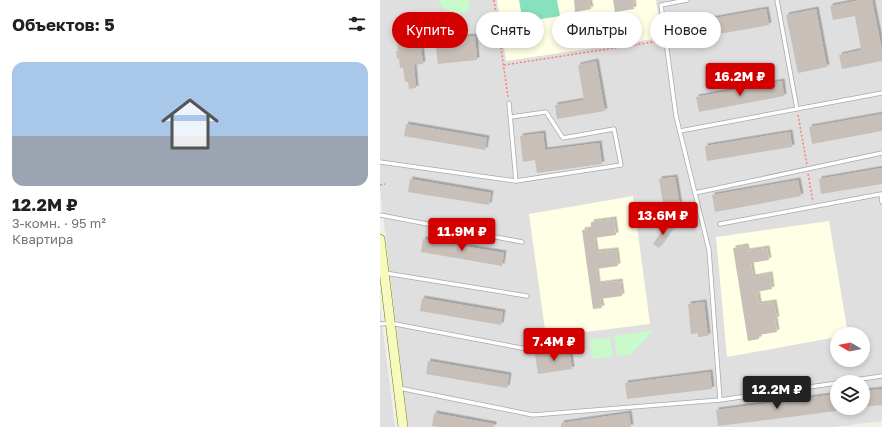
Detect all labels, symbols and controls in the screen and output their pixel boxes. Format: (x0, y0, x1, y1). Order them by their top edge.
chip: Купить (392, 12, 468, 48)
chip: Снять (476, 12, 544, 48)
chip: Фильтры (552, 12, 642, 48)
chip: Новое (650, 12, 721, 48)
icon: filters (346, 13, 368, 35)
text: Объектов: 5 (12, 14, 115, 35)
pin: 16.2M ₽ (703, 63, 777, 97)
text: 16.2M ₽ (715, 68, 765, 84)
icon: home (154, 88, 226, 160)
text: 12.2M ₽ (12, 194, 78, 215)
pin: 13.6M ₽ (626, 202, 700, 236)
text: 13.6M ₽ (638, 207, 688, 223)
text: 3-комн. · 95 m² (12, 215, 106, 231)
pin: 11.9M ₽ (425, 218, 499, 252)
text: 11.9M ₽ (437, 223, 487, 239)
text: Квартира (12, 231, 73, 247)
north arrow (830, 327, 870, 367)
map controls (830, 327, 870, 415)
pin: 7.4M ₽ (521, 328, 587, 362)
text: 7.4M ₽ (533, 333, 575, 349)
button: layers (830, 375, 870, 415)
pin: 12.2M ₽ (740, 376, 814, 410)
text: 12.2M ₽ (752, 381, 802, 397)

